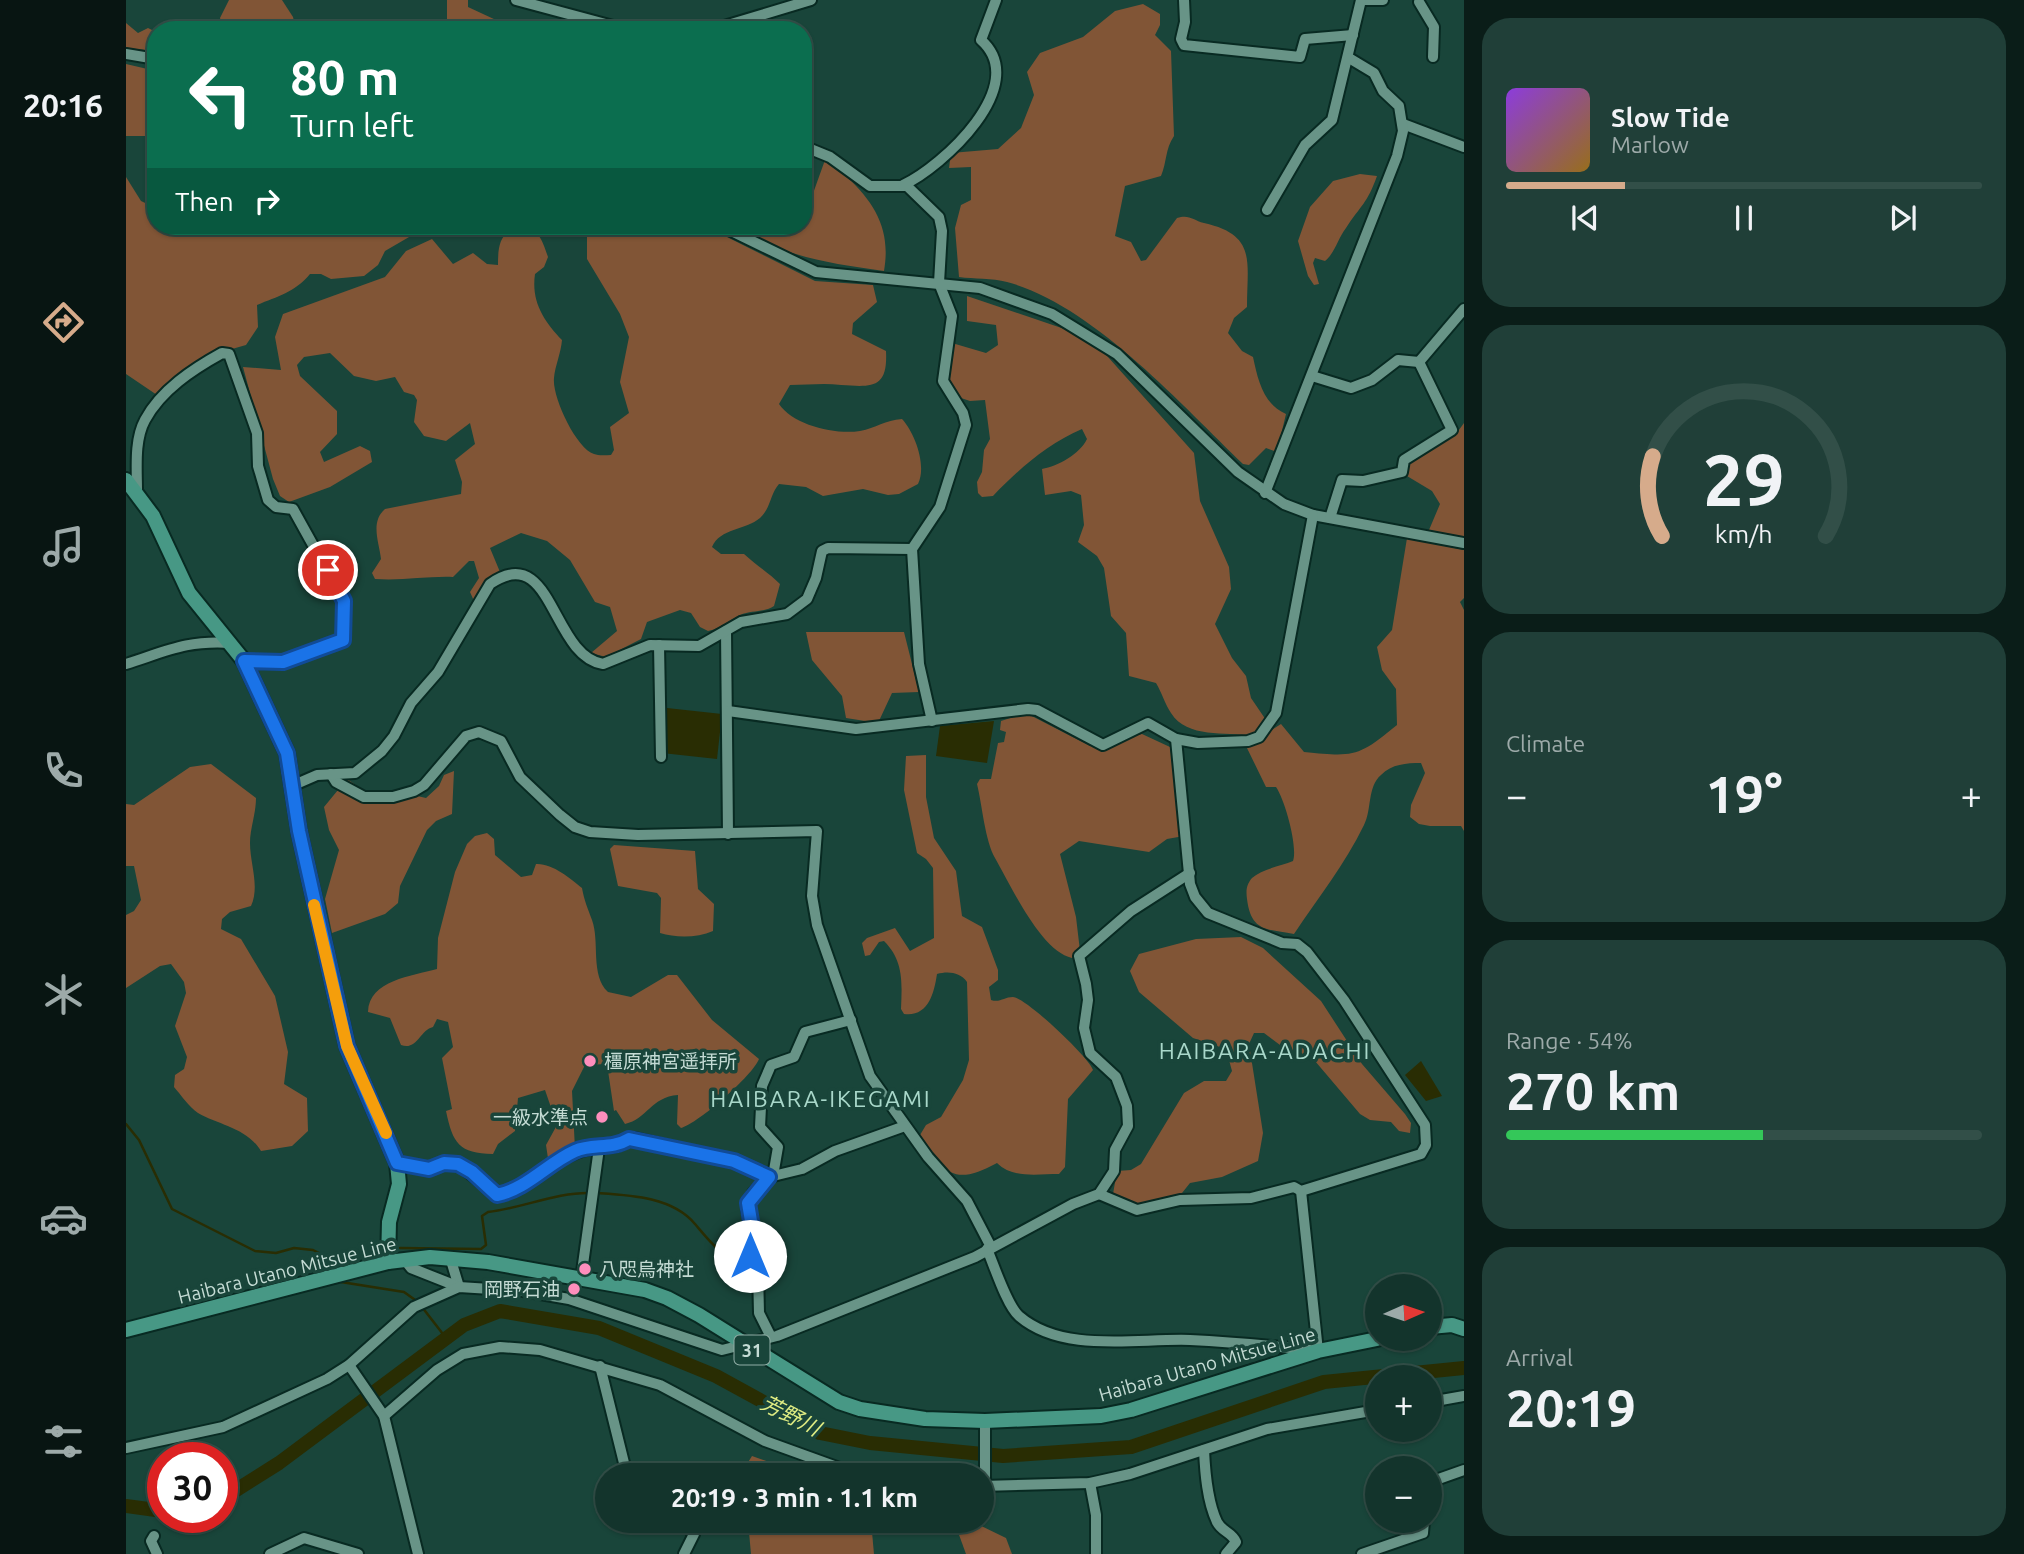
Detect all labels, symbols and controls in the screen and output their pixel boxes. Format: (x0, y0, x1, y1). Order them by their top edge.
icon: left (175, 49, 266, 140)
text: 80 m (290, 49, 399, 104)
text: 20:16 (23, 87, 103, 123)
text: Slow Tide (1611, 103, 1730, 132)
text: Turn left (290, 107, 414, 143)
text: Marlow (1611, 132, 1689, 157)
icon: right (248, 182, 286, 220)
text: Then (175, 187, 234, 216)
icon: previous (1566, 199, 1604, 237)
icon: pause (1725, 199, 1763, 237)
icon: next (1884, 199, 1922, 237)
icon: directions (39, 298, 88, 347)
text: 29 (1703, 438, 1785, 520)
text: km/h (1715, 520, 1773, 548)
icon: music (39, 522, 88, 571)
pin (298, 540, 358, 600)
icon: arrive (309, 551, 347, 589)
text: Climate (1506, 731, 1585, 756)
icon: phone (39, 746, 88, 795)
text: 19° (1705, 765, 1783, 823)
text: − (1506, 774, 1527, 816)
text: + (1961, 774, 1982, 816)
icon: climate (39, 970, 88, 1019)
text: Range · 54% (1506, 1028, 1633, 1053)
district label: HAIBARA-ADACHI (1159, 1038, 1371, 1063)
place label: 橿原神宮遥拝所 (604, 1050, 737, 1072)
marker: 橿原神宮遥拝所 (582, 1053, 598, 1069)
text: 270 km (1506, 1062, 1680, 1120)
district label: HAIBARA-IKEGAMI (710, 1086, 932, 1111)
place label: 一級水準点 (493, 1106, 588, 1128)
marker: 一級水準点 (594, 1109, 610, 1125)
icon: car (39, 1194, 88, 1243)
position arrow (713, 1219, 787, 1293)
street label: Haibara Utano Mitsue Line (175, 1232, 399, 1308)
place label: 八咫烏神社 (599, 1258, 694, 1280)
marker: 八咫烏神社 (577, 1261, 593, 1277)
north arrow (1365, 1274, 1442, 1351)
map controls (1365, 1274, 1442, 1533)
place label: 岡野石油 (484, 1278, 560, 1300)
marker: 岡野石油 (566, 1281, 582, 1297)
street label: Haibara Utano Mitsue Line (1096, 1322, 1318, 1406)
road number: 31 (734, 1336, 770, 1364)
text: Arrival (1506, 1345, 1573, 1370)
button: + (1365, 1365, 1442, 1442)
text: 20:19 (1506, 1379, 1636, 1437)
water label: 芳野川 (757, 1390, 826, 1441)
icon: filters (39, 1417, 88, 1466)
speed limit sign: 30 (147, 1442, 238, 1533)
button: − (1365, 1456, 1442, 1533)
text: 20:19 · 3 min · 1.1 km (671, 1483, 918, 1512)

